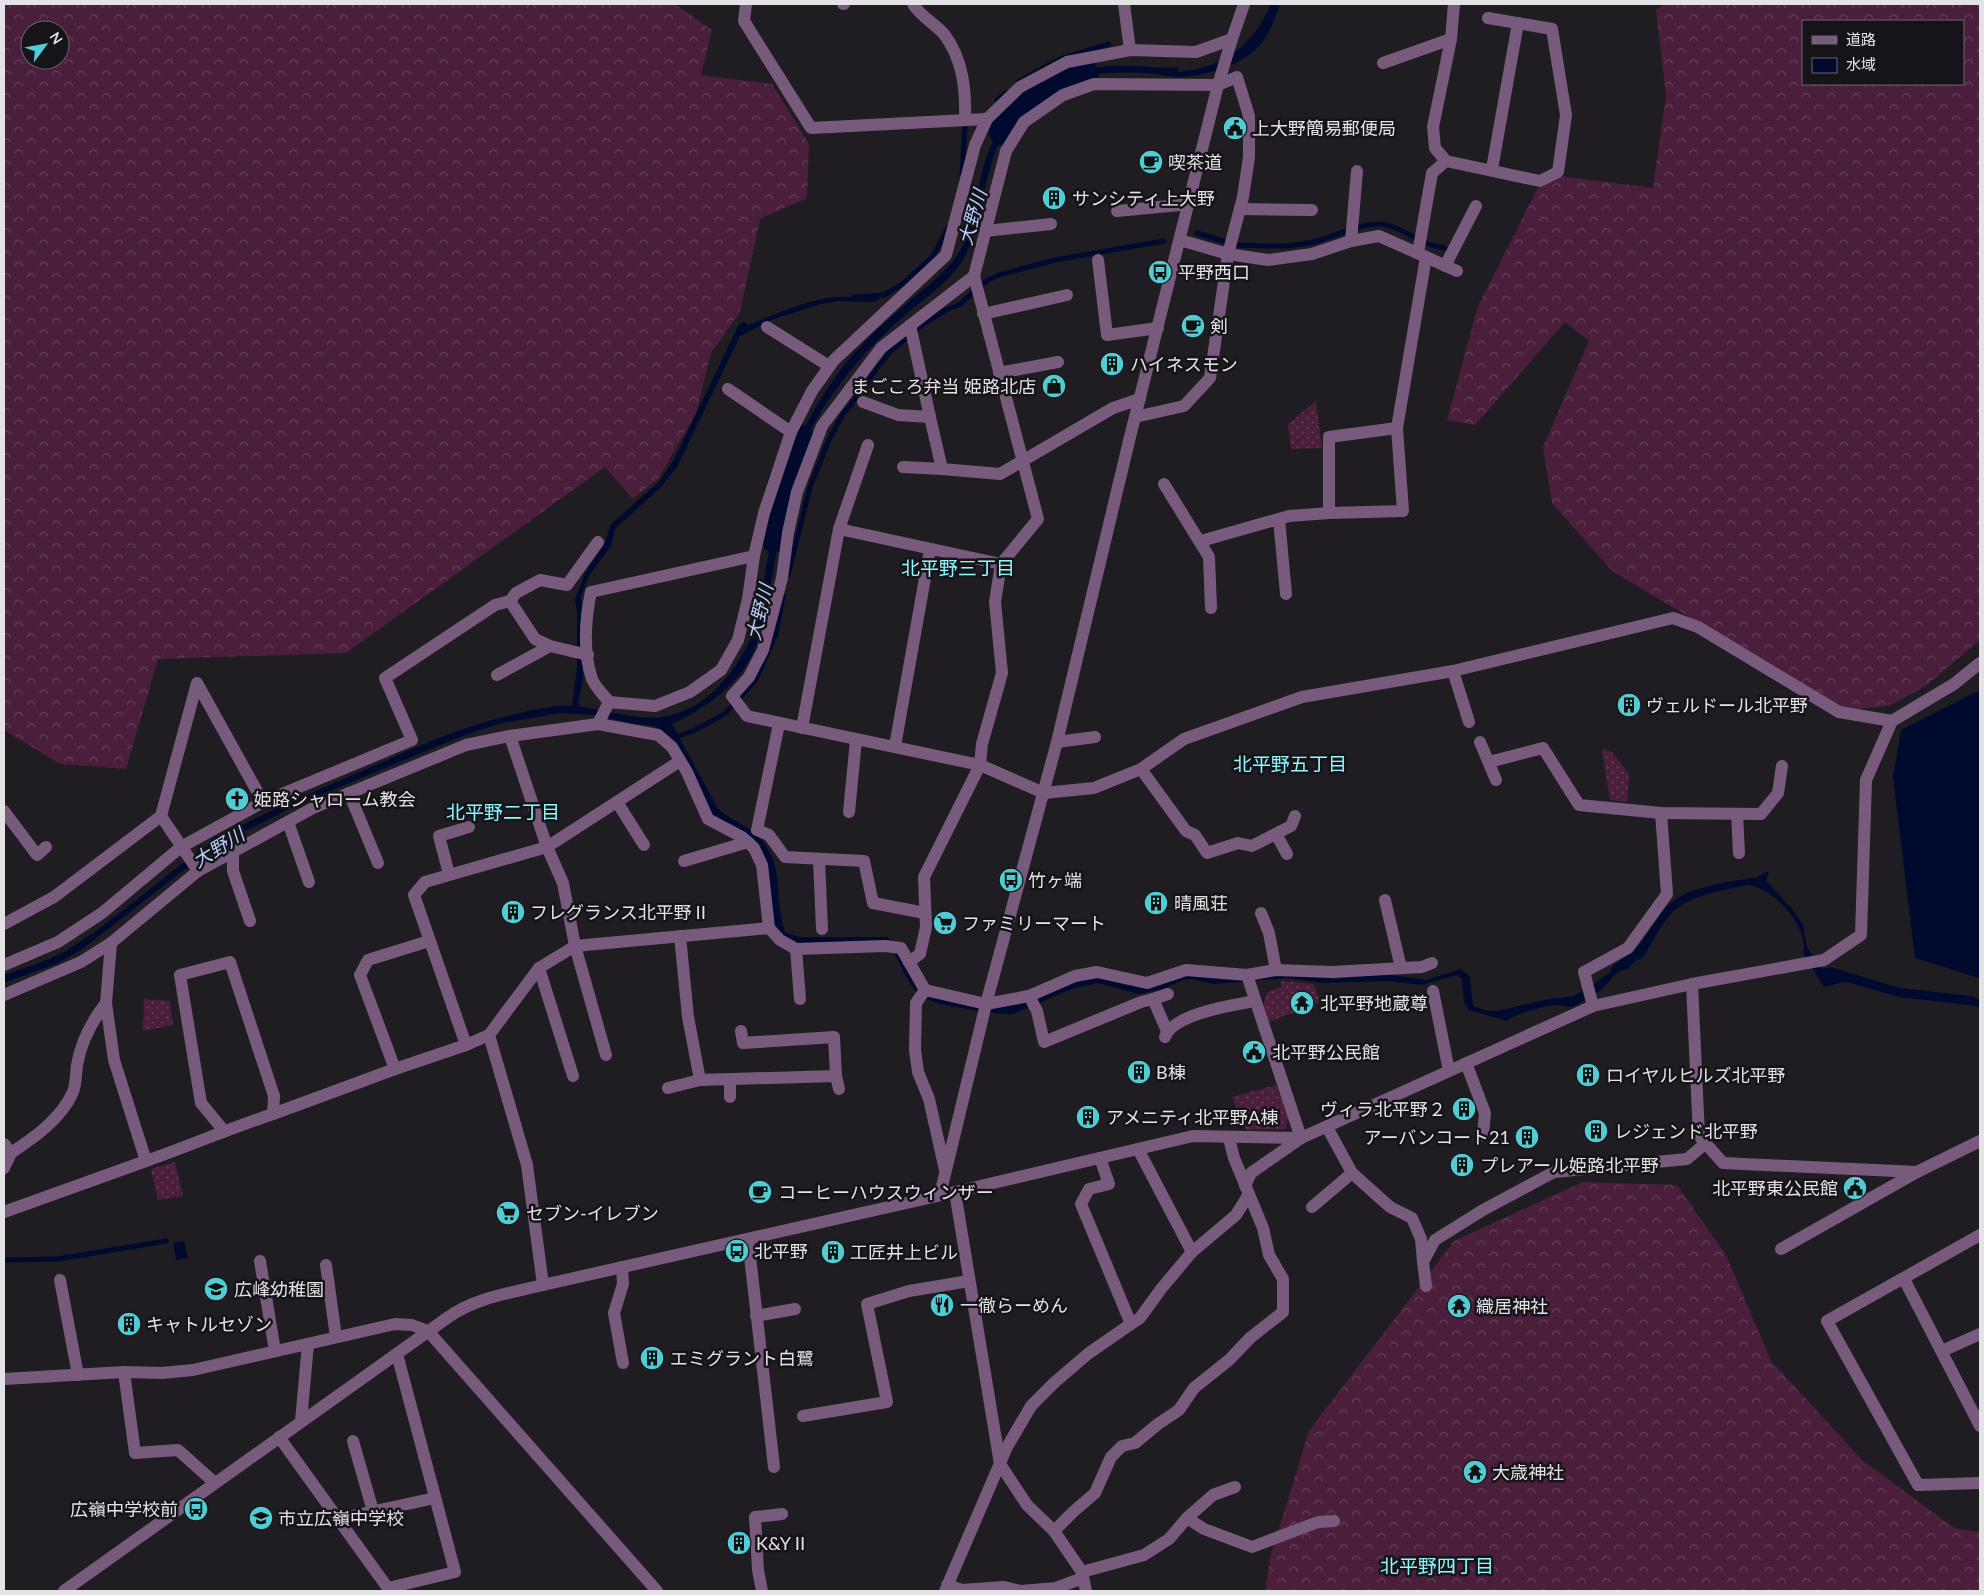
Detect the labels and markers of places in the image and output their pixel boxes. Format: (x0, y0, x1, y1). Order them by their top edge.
public building icon: 上大野簡易郵便局 (1222, 115, 1248, 141)
place label: 上大野簡易郵便局 (1252, 117, 1396, 139)
cafe icon: 喫茶道 (1138, 149, 1164, 175)
place label: 喫茶道 (1168, 151, 1222, 173)
building icon: サンシティ上大野 (1041, 185, 1067, 211)
place label: サンシティ上大野 (1072, 187, 1215, 209)
bus stop icon: 平野西口 (1147, 259, 1173, 285)
place label: 平野西口 (1178, 261, 1250, 283)
cafe icon: 剣 (1180, 313, 1206, 339)
place label: 剣 (1210, 315, 1228, 337)
building icon: ハイネスモン (1099, 351, 1125, 377)
place label: ハイネスモン (1130, 353, 1238, 375)
shop icon: まごころ弁当 姫路北店 (1041, 373, 1067, 399)
place label: まごころ弁当 姫路北店 (851, 375, 1036, 397)
building icon: ヴェルドール北平野 (1616, 692, 1642, 718)
place label: ヴェルドール北平野 (1646, 694, 1808, 716)
church icon: 姫路シャローム教会 (224, 786, 250, 812)
place label: 姫路シャローム教会 (254, 788, 415, 810)
bus stop icon: 竹ヶ端 (998, 867, 1024, 893)
place label: 竹ヶ端 (1028, 869, 1082, 891)
building icon: 晴風荘 (1143, 890, 1169, 916)
place label: 晴風荘 (1174, 892, 1228, 914)
building icon: フレグランス北平野Ⅱ (500, 899, 526, 925)
place label: フレグランス北平野Ⅱ (530, 901, 710, 923)
supermarket icon: ファミリーマート (932, 910, 958, 936)
place label: ファミリーマート (962, 912, 1106, 934)
temple icon: 北平野地蔵尊 (1289, 990, 1315, 1016)
place label: 北平野地蔵尊 (1320, 992, 1428, 1014)
public building icon: 北平野公民館 (1241, 1039, 1267, 1065)
place label: 北平野公民館 (1272, 1041, 1380, 1063)
building icon: B棟 (1126, 1059, 1152, 1085)
place label: B棟 (1156, 1061, 1186, 1083)
building icon: ロイヤルヒルズ北平野 (1575, 1062, 1601, 1088)
place label: ロイヤルヒルズ北平野 (1606, 1064, 1785, 1086)
building icon: ヴィラ北平野２ (1451, 1096, 1477, 1122)
place label: ヴィラ北平野２ (1320, 1098, 1446, 1120)
building icon: アメニティ北平野A棟 (1075, 1104, 1101, 1130)
place label: アメニティ北平野A棟 (1106, 1106, 1278, 1128)
building icon: レジェンド北平野 (1583, 1118, 1609, 1144)
place label: レジェンド北平野 (1614, 1120, 1758, 1142)
building icon: アーバンコート21 (1514, 1124, 1540, 1150)
place label: アーバンコート21 (1363, 1126, 1510, 1148)
building icon: プレアール姫路北平野 (1449, 1152, 1475, 1178)
place label: プレアール姫路北平野 (1480, 1154, 1659, 1176)
public building icon: 北平野東公民館 (1842, 1175, 1868, 1201)
place label: 北平野東公民館 (1712, 1177, 1838, 1199)
cafe icon: コーヒーハウスウィンザー (747, 1179, 773, 1205)
place label: コーヒーハウスウィンザー (778, 1181, 994, 1203)
supermarket icon: セブン-イレブン (495, 1200, 521, 1226)
place label: セブン-イレブン (526, 1202, 659, 1224)
bus stop icon: 北平野 (724, 1238, 750, 1264)
building icon: 工匠井上ビル (820, 1239, 846, 1265)
place label: 北平野 (754, 1240, 808, 1262)
place label: 工匠井上ビル (850, 1241, 958, 1263)
school or university icon: 広峰幼稚園 (203, 1276, 229, 1302)
place label: 広峰幼稚園 (234, 1278, 324, 1300)
restaurant icon: 一徹らーめん (929, 1292, 955, 1318)
temple icon: 織居神社 (1446, 1293, 1472, 1319)
place label: 一徹らーめん (960, 1294, 1068, 1316)
place label: 織居神社 (1476, 1295, 1548, 1317)
building icon: キャトルセゾン (116, 1311, 142, 1337)
place label: キャトルセゾン (146, 1313, 272, 1335)
building icon: エミグラント白鷺 (639, 1345, 665, 1371)
place label: エミグラント白鷺 (670, 1347, 814, 1369)
temple icon: 大歳神社 (1462, 1459, 1488, 1485)
place label: 大歳神社 (1492, 1461, 1564, 1483)
bus stop icon: 広嶺中学校前 (183, 1496, 209, 1522)
place label: 広嶺中学校前 (70, 1498, 178, 1520)
school or university icon: 市立広嶺中学校 (248, 1505, 274, 1531)
place label: 市立広嶺中学校 (278, 1507, 404, 1529)
building icon: K&YⅡ (726, 1530, 752, 1556)
place label: K&YⅡ (756, 1532, 809, 1554)

